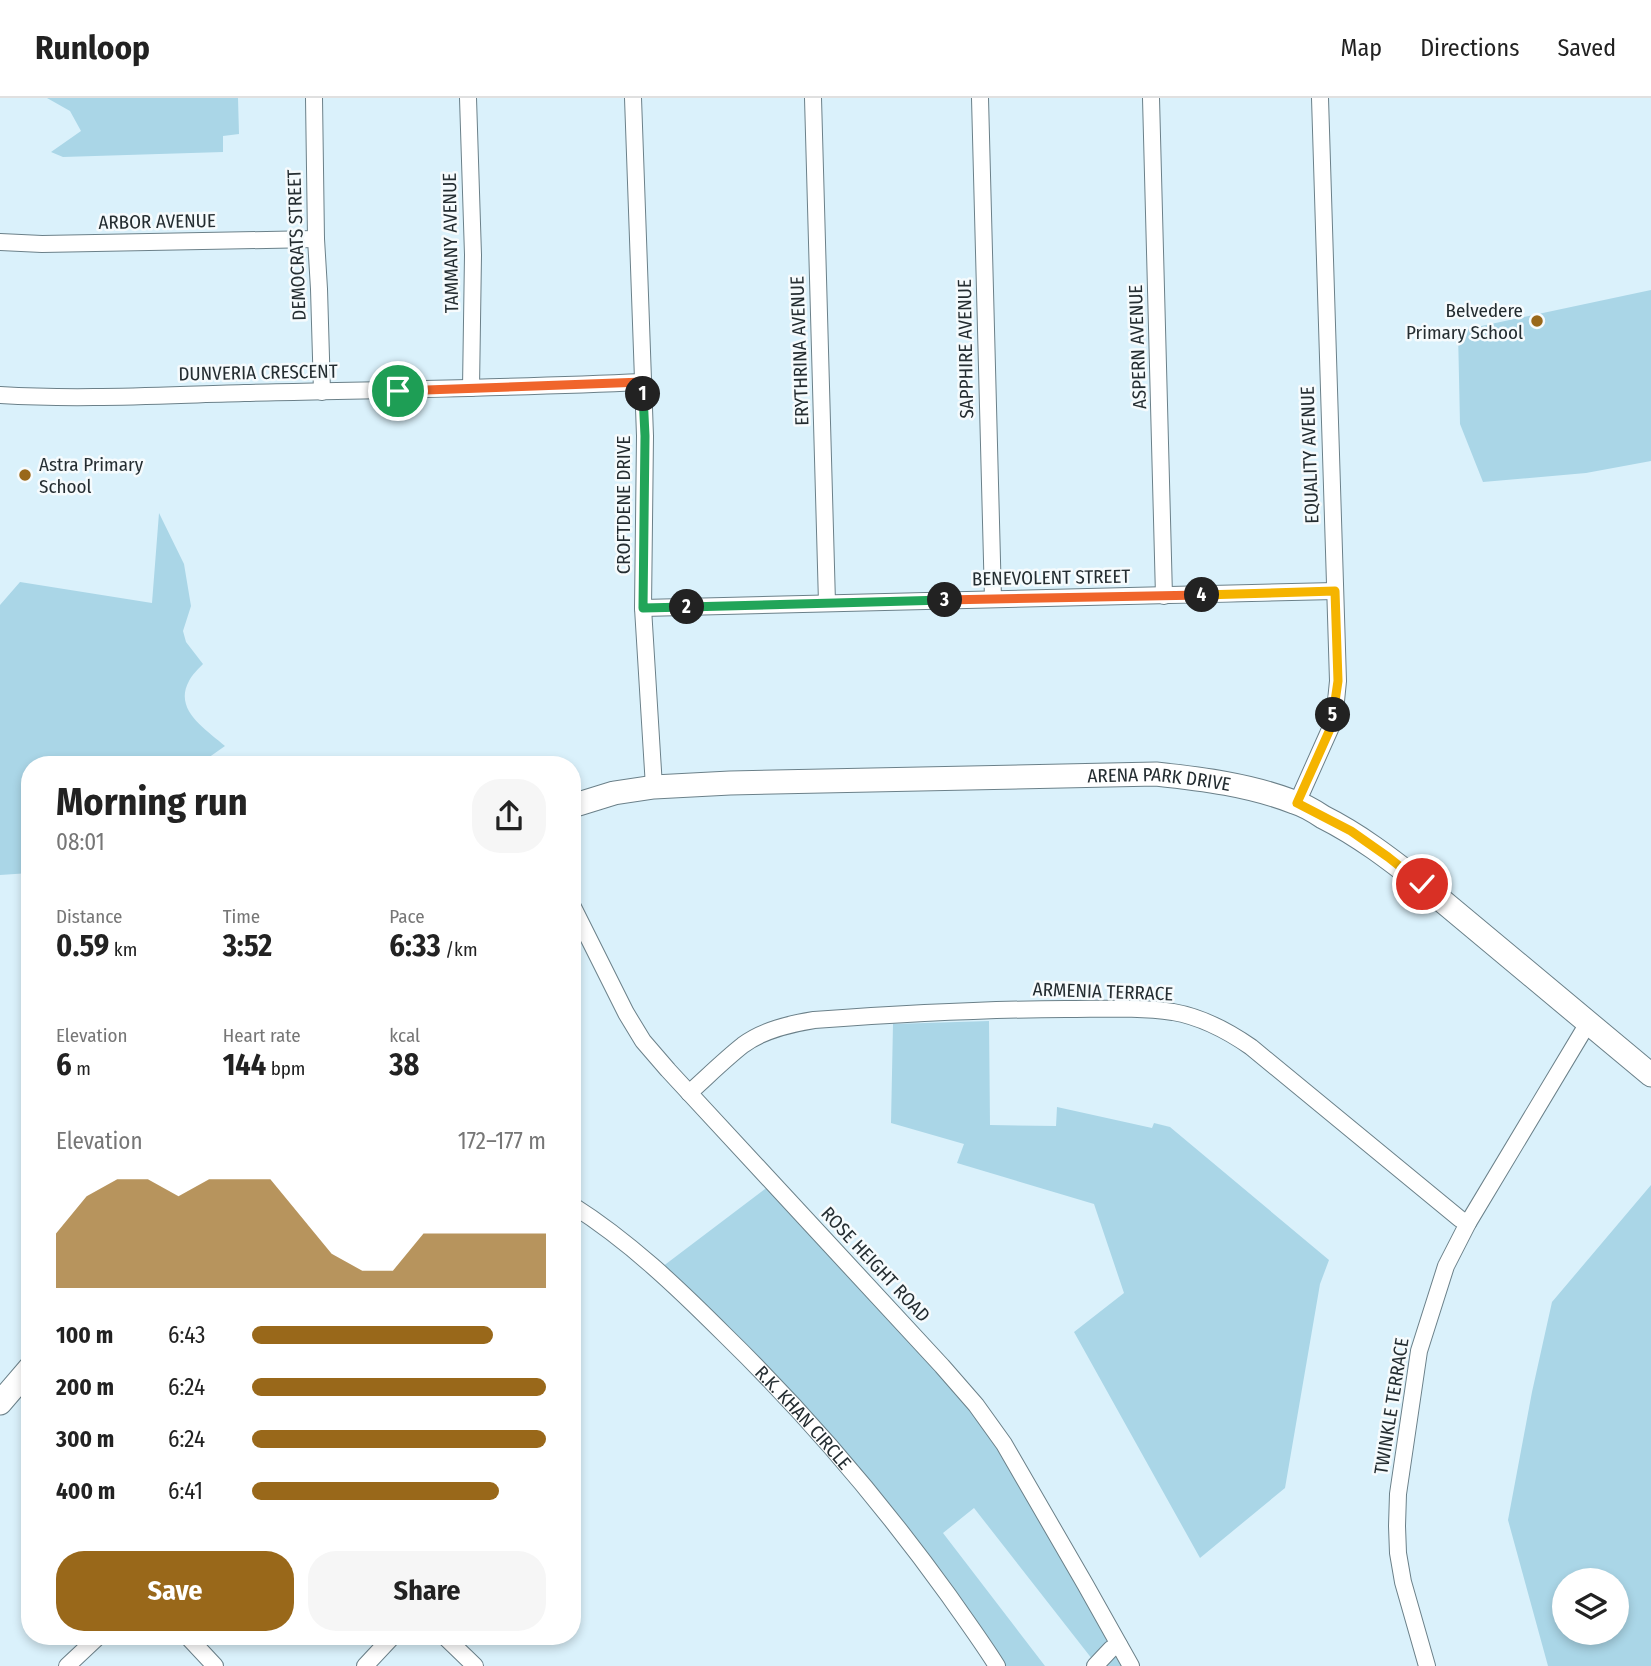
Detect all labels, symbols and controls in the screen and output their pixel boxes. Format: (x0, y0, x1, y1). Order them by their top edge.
text: Runloop (35, 28, 150, 68)
text: Map (1341, 34, 1382, 62)
text: Directions (1420, 34, 1519, 62)
text: Saved (1557, 34, 1616, 62)
street label: DEMOCRATS STREET (282, 169, 311, 321)
street label: TAMMANY AVENUE (438, 173, 463, 313)
street label: ARBOR AVENUE (98, 209, 216, 234)
street label: ERYTHRINA AVENUE (785, 276, 814, 426)
street label: SAPPHIRE AVENUE (953, 279, 978, 419)
street label: ASPERN AVENUE (1124, 284, 1151, 410)
place label: Belvedere Primary School (1406, 299, 1523, 344)
marker: Belvedere Primary School (1529, 313, 1545, 329)
street label: DUNVERIA CRESCENT (178, 360, 338, 385)
pin (368, 361, 428, 421)
icon: arrive (379, 372, 417, 410)
pin: 1 (626, 376, 660, 412)
text: 1 (638, 382, 647, 405)
street label: EQUALITY AVENUE (1296, 386, 1323, 524)
street label: CROFTDENE DRIVE (612, 436, 635, 574)
place label: Astra Primary School (39, 453, 144, 498)
marker: Astra Primary School (17, 467, 33, 483)
street label: BENEVOLENT STREET (972, 565, 1130, 590)
pin: 4 (1184, 578, 1220, 612)
pin: 3 (928, 582, 962, 618)
text: 4 (1197, 583, 1206, 606)
text: 3 (940, 588, 949, 611)
pin: 2 (670, 589, 704, 624)
text: 2 (682, 595, 691, 618)
pin: 5 (1316, 698, 1350, 732)
text: 5 (1328, 703, 1337, 726)
street label: ARENA PARK DRIVE (1087, 763, 1233, 796)
text: Morning run (56, 779, 248, 825)
button: share (472, 779, 546, 853)
text: 08:01 (56, 828, 105, 856)
pin (1392, 854, 1452, 914)
icon: check (1403, 865, 1441, 903)
text: Distance (56, 905, 123, 928)
text: Time (223, 905, 260, 928)
text: Pace (389, 905, 425, 928)
text: 0.59 (56, 928, 109, 964)
text: 3:52 (223, 928, 272, 964)
text: 6:33 (389, 928, 441, 964)
text: km (109, 938, 137, 961)
text: /km (441, 938, 478, 961)
street label: ARMENIA TERRACE (1032, 978, 1174, 1005)
text: Elevation (56, 1024, 128, 1047)
text: Heart rate (223, 1024, 301, 1047)
text: kcal (389, 1024, 420, 1047)
text: 6 (56, 1047, 72, 1083)
text: 144 (223, 1047, 266, 1083)
text: 38 (389, 1047, 419, 1083)
text: m (72, 1057, 91, 1080)
text: bpm (266, 1057, 305, 1080)
text: Elevation (56, 1127, 143, 1155)
text: 172–177 m (458, 1127, 546, 1155)
street label: ROSE HEIGHT ROAD (816, 1202, 935, 1327)
text: 100 m (56, 1321, 113, 1349)
text: 6:43 (168, 1321, 205, 1349)
street label: TWINKLE TERRACE (1369, 1336, 1414, 1476)
street label: R.K. KHAN CIRCLE (750, 1361, 856, 1474)
text: 200 m (56, 1373, 114, 1401)
text: 6:24 (168, 1373, 205, 1401)
text: 300 m (56, 1425, 114, 1453)
text: 6:24 (168, 1425, 205, 1453)
text: 400 m (56, 1477, 115, 1505)
text: 6:41 (168, 1477, 203, 1505)
button: Save (56, 1551, 294, 1631)
button: Share (308, 1551, 546, 1631)
map controls (1552, 1568, 1629, 1645)
button: layers (1552, 1568, 1629, 1645)

